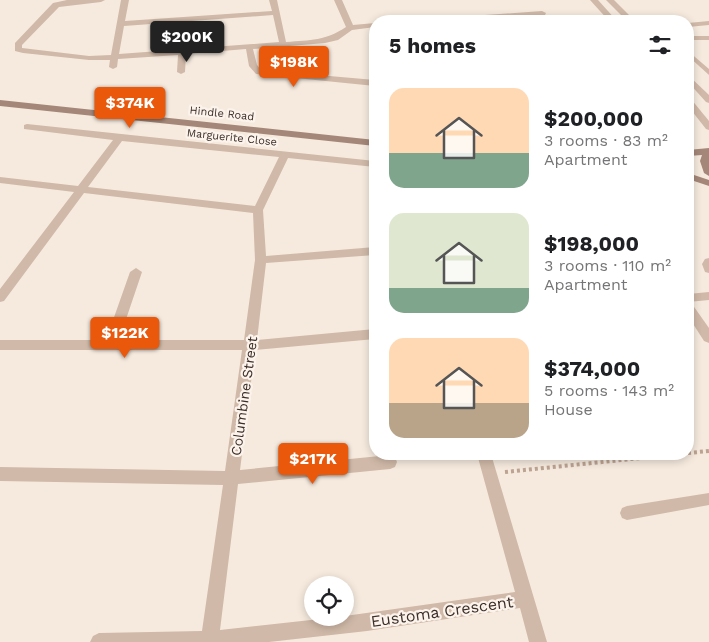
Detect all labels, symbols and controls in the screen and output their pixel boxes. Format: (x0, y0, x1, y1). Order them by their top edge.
pin: $200K (152, 20, 222, 63)
text: $200K (161, 27, 213, 46)
icon: filters (646, 31, 674, 59)
text: 5 homes (389, 33, 476, 58)
pin: $198K (259, 46, 329, 88)
text: $198K (270, 52, 318, 71)
pin: $374K (95, 86, 165, 129)
text: $374K (105, 93, 155, 112)
street label: Hindle Road (189, 104, 255, 123)
text: $200,000 (544, 106, 643, 131)
icon: home (429, 108, 489, 168)
street label: Marguerite Close (186, 126, 278, 149)
text: 3 rooms · 83 m² (544, 131, 668, 150)
text: Apartment (544, 150, 627, 169)
text: $198,000 (544, 231, 639, 256)
icon: home (429, 233, 489, 293)
text: 3 rooms · 110 m² (544, 256, 671, 275)
text: Apartment (544, 275, 627, 294)
pin: $122K (90, 316, 160, 359)
text: $122K (101, 323, 149, 342)
street label: Columbine Street (228, 335, 260, 457)
text: $374,000 (544, 356, 640, 381)
icon: home (429, 358, 489, 418)
text: 5 rooms · 143 m² (544, 381, 674, 400)
text: House (544, 400, 593, 419)
pin: $217K (278, 442, 348, 485)
text: $217K (289, 449, 337, 468)
map controls (304, 576, 354, 626)
button: locate (304, 576, 354, 626)
street label: Eustoma Crescent (370, 592, 515, 631)

